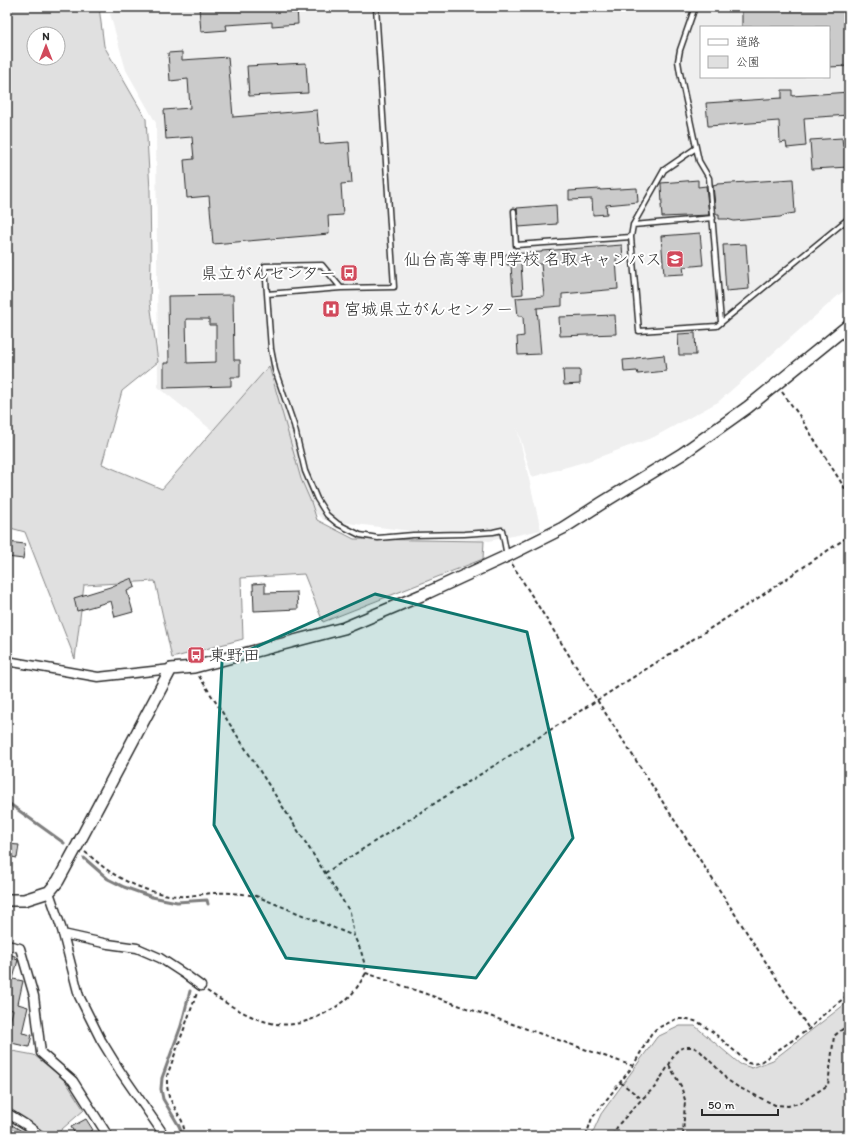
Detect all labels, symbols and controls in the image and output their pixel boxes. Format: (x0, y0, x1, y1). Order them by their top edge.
north arrow (26, 26, 66, 66)
legend (700, 26, 830, 78)
text: N (42, 30, 50, 43)
text: 道路 (736, 35, 760, 49)
text: 公園 (736, 55, 760, 69)
place label: 仙台高等専門学校 名取キャンパス (404, 249, 662, 269)
school or university icon: 仙台高等専門学校 名取キャンパス (665, 249, 685, 269)
place label: 県立がんセンター (201, 263, 336, 283)
bus stop icon: 県立がんセンター (339, 263, 359, 283)
hospital icon: 宮城県立がんセンター (321, 299, 341, 319)
place label: 宮城県立がんセンター (344, 299, 513, 319)
bus stop icon: 東野田 (186, 645, 206, 665)
place label: 東野田 (209, 645, 260, 665)
scale bar (702, 1091, 778, 1117)
text: 50 m (708, 1098, 734, 1112)

